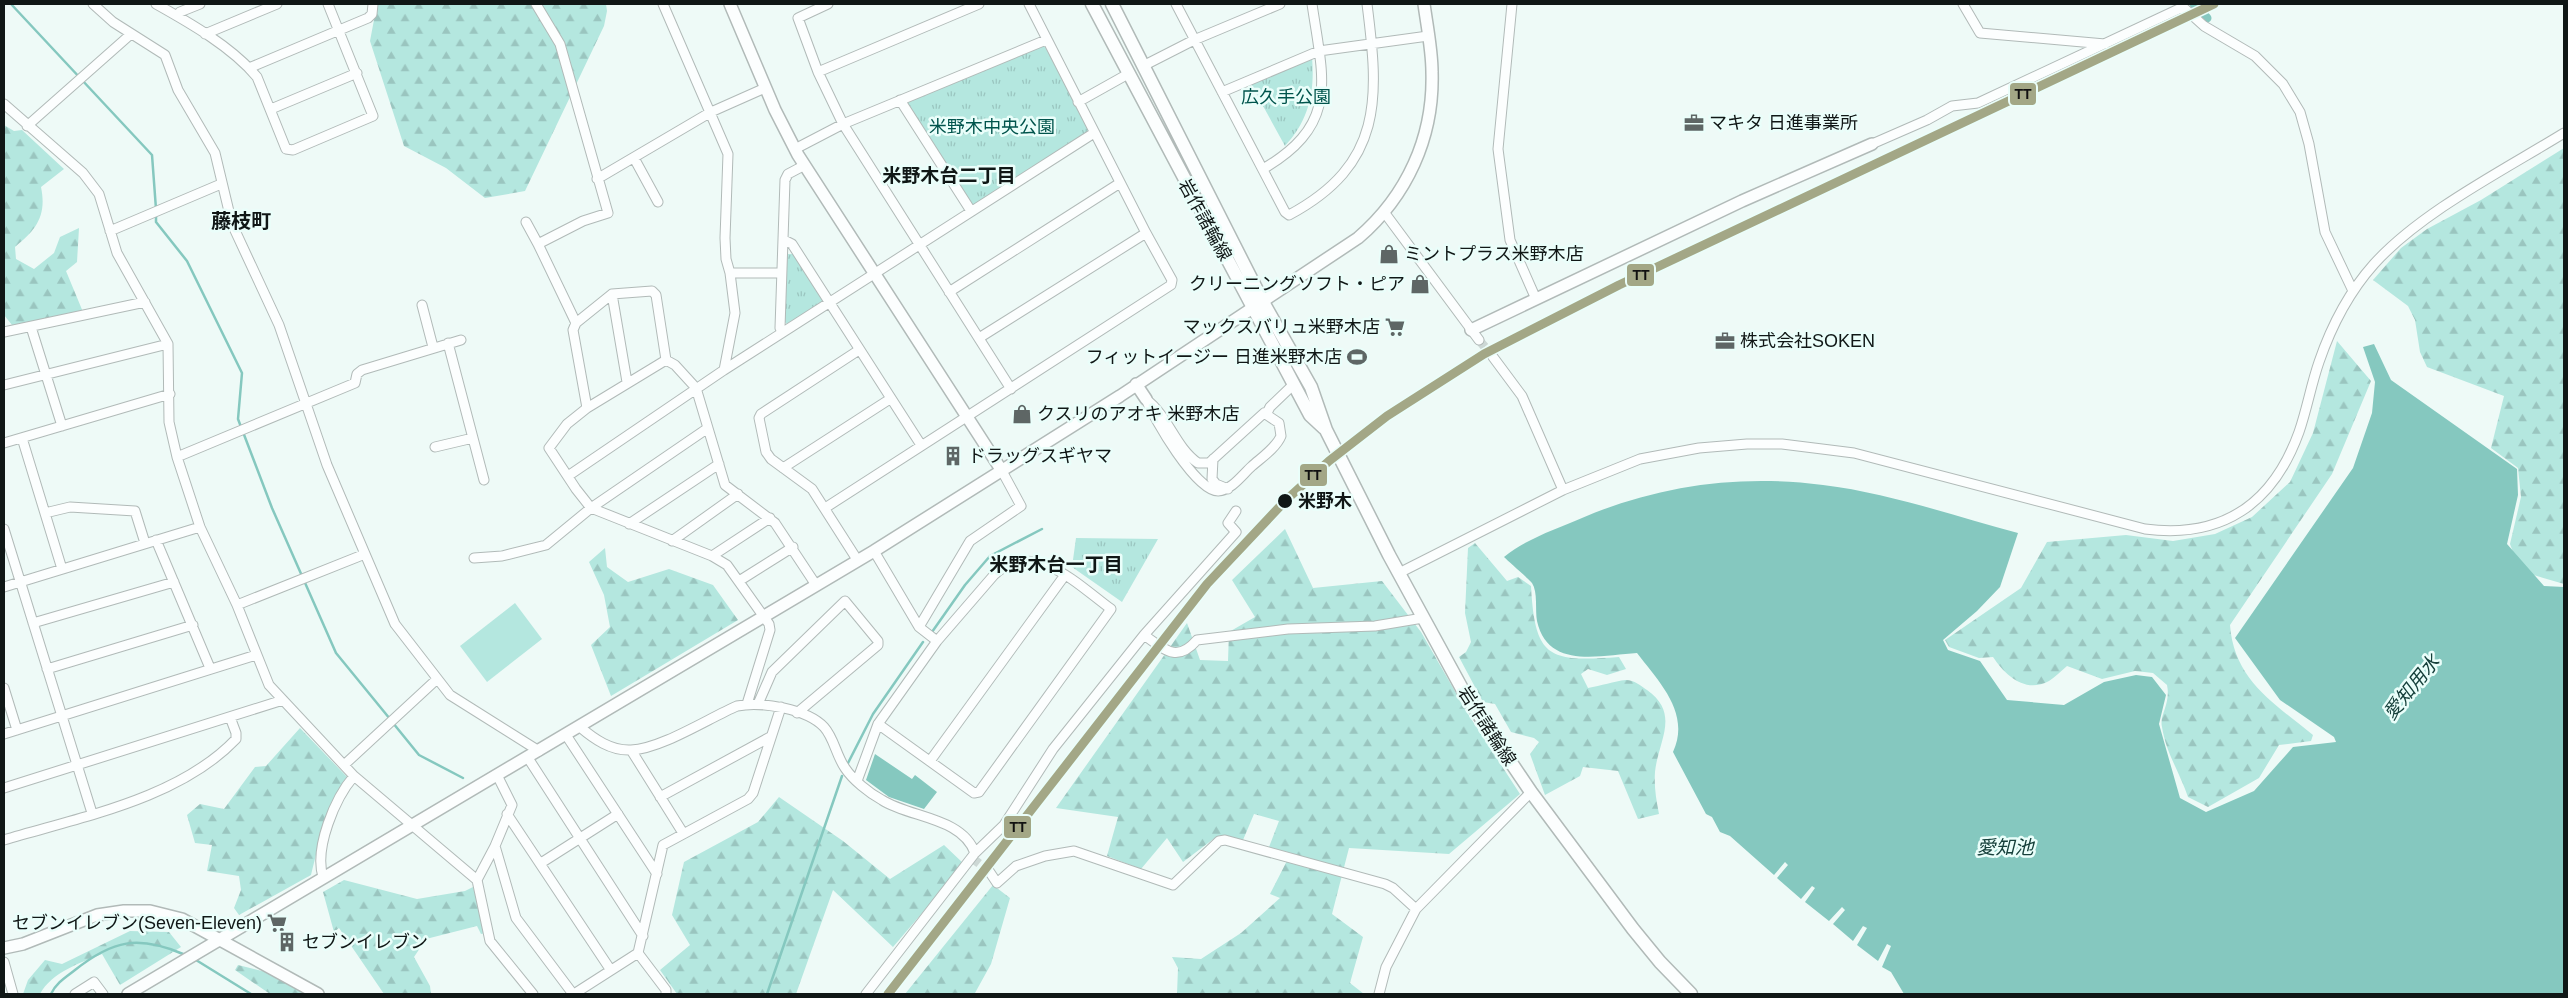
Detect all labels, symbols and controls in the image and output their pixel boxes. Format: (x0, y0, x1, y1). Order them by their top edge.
line badge: TT (2009, 82, 2037, 106)
text: TT (2014, 86, 2032, 102)
park label: 広久手公園 (1241, 87, 1331, 107)
office icon: マキタ 日進事業所 (1683, 112, 1705, 134)
place label: マキタ 日進事業所 (1709, 113, 1858, 133)
park label: 米野木中央公園 (929, 117, 1055, 137)
district label: 米野木台二丁目 (882, 165, 1016, 186)
street label: 岩作諸輪線 (1174, 176, 1236, 264)
district label: 藤枝町 (211, 210, 271, 232)
shop icon: ミントプラス米野木店 (1378, 243, 1400, 265)
place label: ミントプラス米野木店 (1404, 244, 1584, 264)
line badge: TT (1626, 263, 1655, 287)
text: TT (1632, 267, 1650, 283)
shop icon: クリーニングソフト・ピア (1409, 273, 1431, 295)
place label: クリーニングソフト・ピア (1189, 274, 1405, 294)
supermarket icon: マックスバリュ米野木店 (1384, 316, 1406, 338)
place label: マックスバリュ米野木店 (1183, 317, 1380, 337)
office icon: 株式会社SOKEN (1714, 330, 1736, 352)
place label: 株式会社SOKEN (1740, 331, 1875, 351)
sports icon: フィットイージー 日進米野木店 (1346, 346, 1368, 368)
place label: フィットイージー 日進米野木店 (1086, 347, 1342, 367)
shop icon: クスリのアオキ 米野木店 (1011, 403, 1033, 425)
place label: クスリのアオキ 米野木店 (1037, 404, 1239, 424)
building icon: ドラッグスギヤマ (942, 445, 964, 467)
place label: ドラッグスギヤマ (968, 446, 1112, 466)
line badge: TT (1299, 463, 1328, 487)
text: TT (1304, 467, 1322, 483)
place label: 米野木 (1298, 491, 1352, 511)
marker: 米野木 (1276, 492, 1294, 510)
district label: 米野木台一丁目 (989, 554, 1123, 575)
water label: 愛知用水 (2379, 650, 2445, 723)
street label: 岩作諸輪線 (1454, 683, 1520, 769)
line badge: TT (1003, 815, 1032, 839)
text: TT (1009, 819, 1027, 835)
water label: 愛知池 (1976, 837, 2035, 858)
supermarket icon: セブンイレブン(Seven-Eleven) (266, 912, 288, 934)
place label: セブンイレブン(Seven-Eleven) (12, 913, 262, 933)
building icon: セブンイレブン (276, 931, 298, 953)
place label: セブンイレブン (302, 932, 428, 952)

